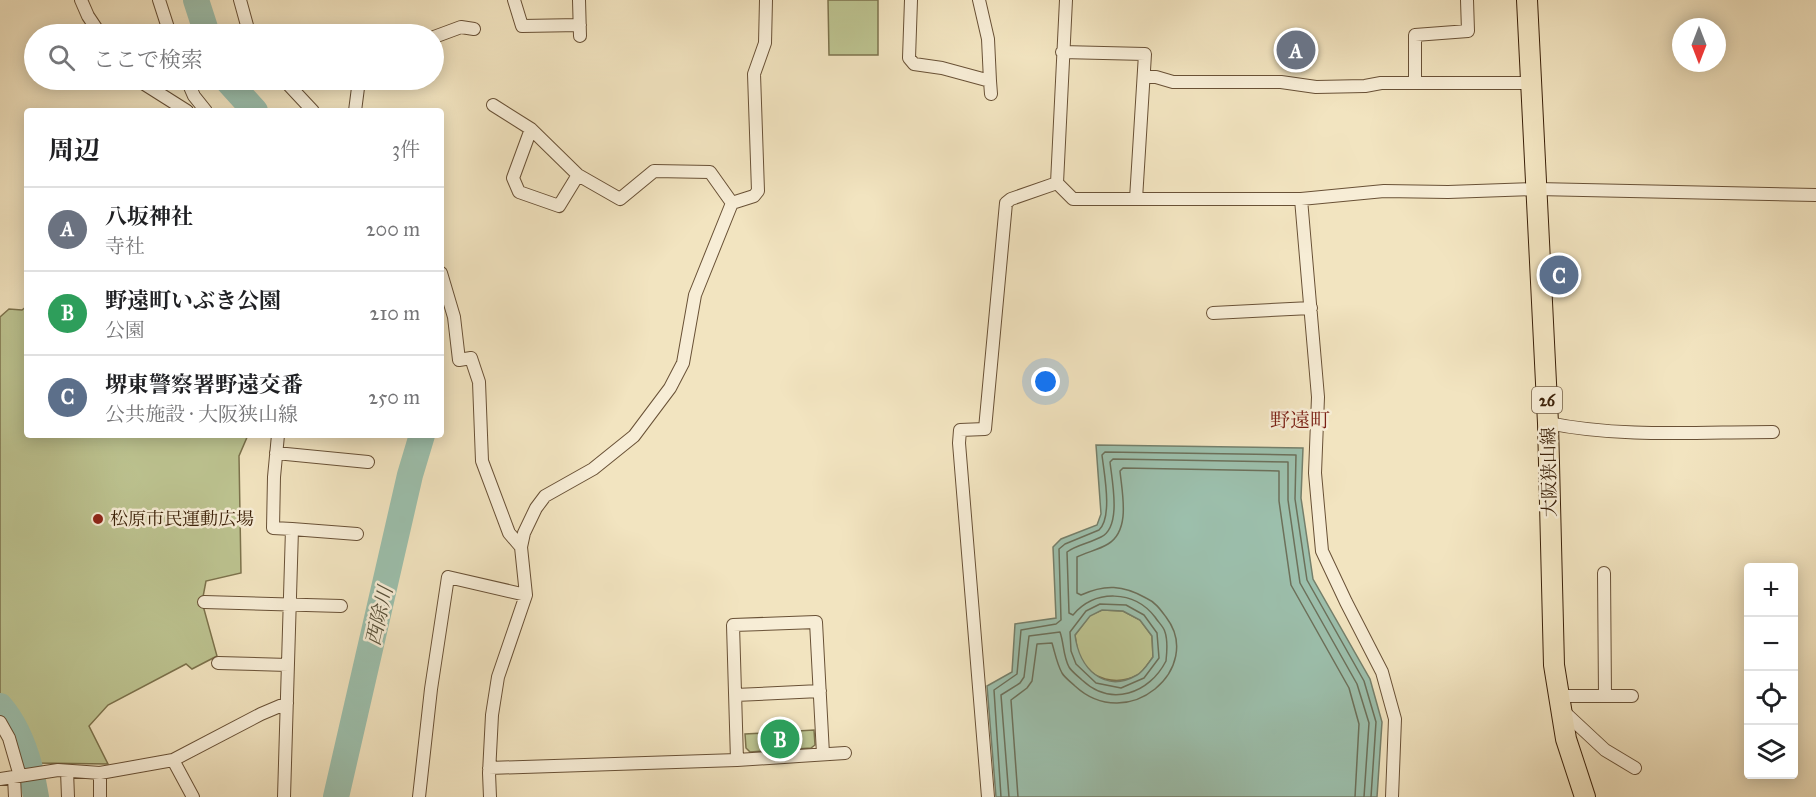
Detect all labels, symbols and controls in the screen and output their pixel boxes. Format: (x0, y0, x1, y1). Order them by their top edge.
north arrow (1672, 18, 1726, 72)
search box (24, 24, 444, 90)
pin: A (1276, 28, 1316, 72)
icon: search (45, 41, 78, 74)
text: ここで検索 (93, 46, 203, 73)
text: 周辺 (48, 134, 100, 166)
text: 3件 (392, 137, 420, 161)
text: 八坂神社 (105, 203, 193, 230)
text: A (61, 217, 74, 241)
text: 200 m (366, 217, 420, 241)
text: 寺社 (105, 234, 145, 258)
pin: C (1540, 252, 1578, 298)
text: 野遠町いぶき公園 (105, 287, 281, 314)
text: B (61, 301, 74, 325)
text: 210 m (370, 301, 420, 325)
text: 公園 (105, 318, 145, 342)
your location (1031, 367, 1060, 396)
text: 堺東警察署野遠交番 (105, 371, 303, 398)
text: C (61, 385, 74, 409)
text: 250 m (368, 385, 420, 409)
road number: 26 (1532, 387, 1562, 413)
text: 公共施設 · 大阪狭山線 (105, 402, 298, 426)
district label: 野遠町 (1270, 408, 1330, 432)
street label: 大阪狭山線 (1537, 427, 1561, 517)
place label: 松原市民運動広場 (110, 508, 254, 530)
marker: 松原市民運動広場 (91, 512, 105, 526)
map controls (1744, 563, 1798, 779)
button: + (1744, 563, 1798, 617)
water label: 西除川 (361, 582, 398, 648)
button: − (1744, 617, 1798, 671)
button: locate (1744, 671, 1798, 725)
pin: B (760, 716, 800, 762)
button: layers (1744, 725, 1798, 779)

